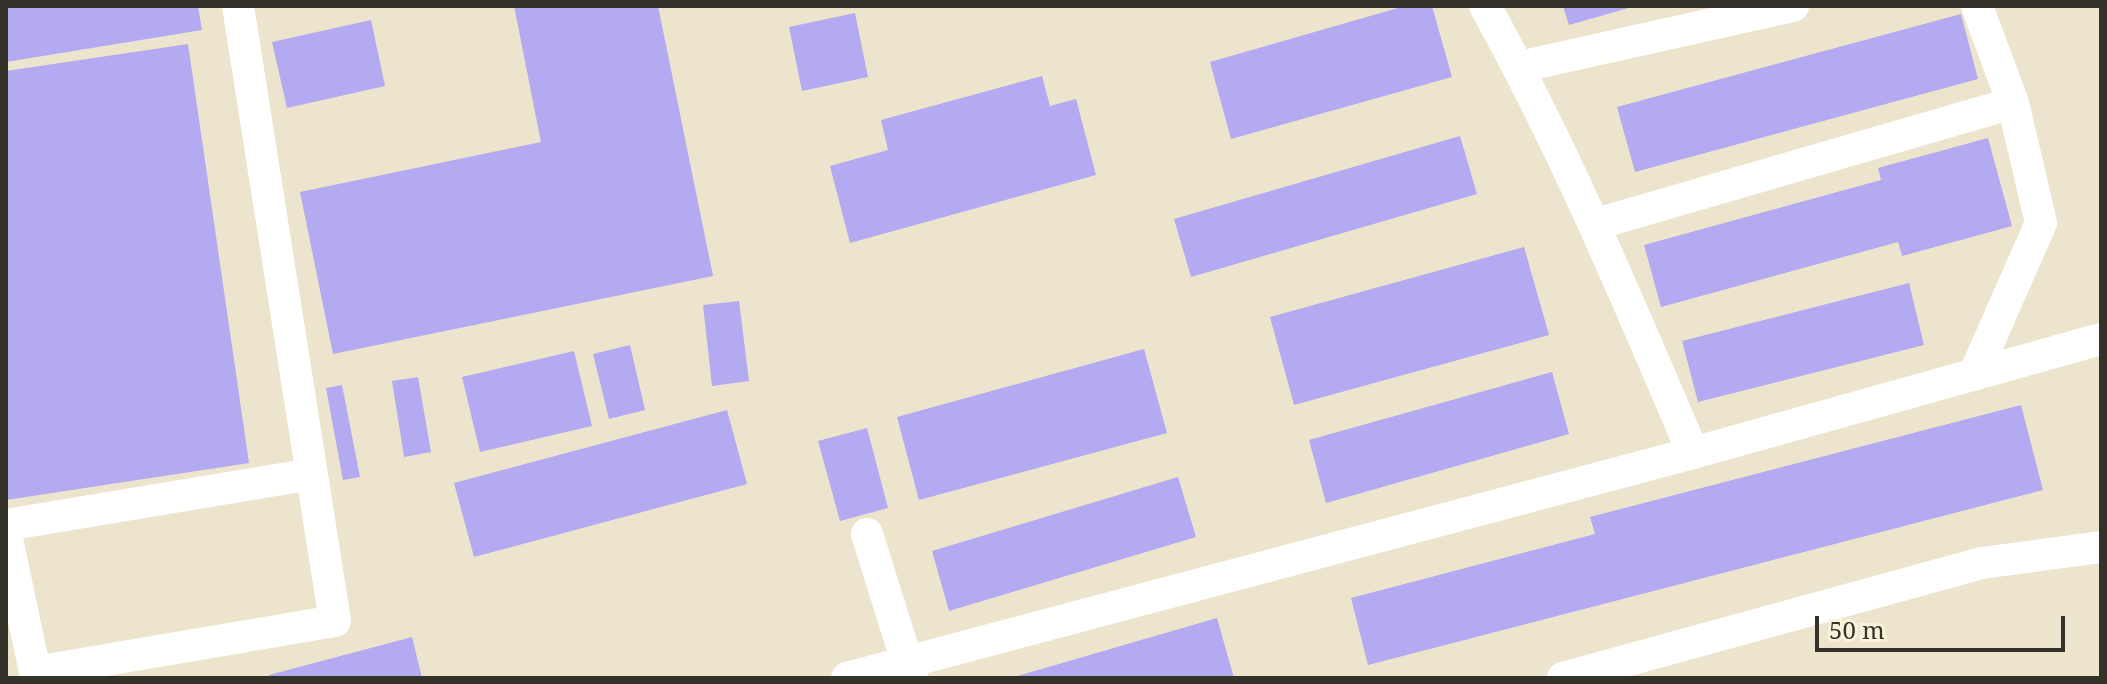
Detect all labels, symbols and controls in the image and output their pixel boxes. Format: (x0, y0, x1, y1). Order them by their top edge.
scale bar (1819, 600, 2069, 650)
text: 50 m (1829, 613, 1885, 646)

